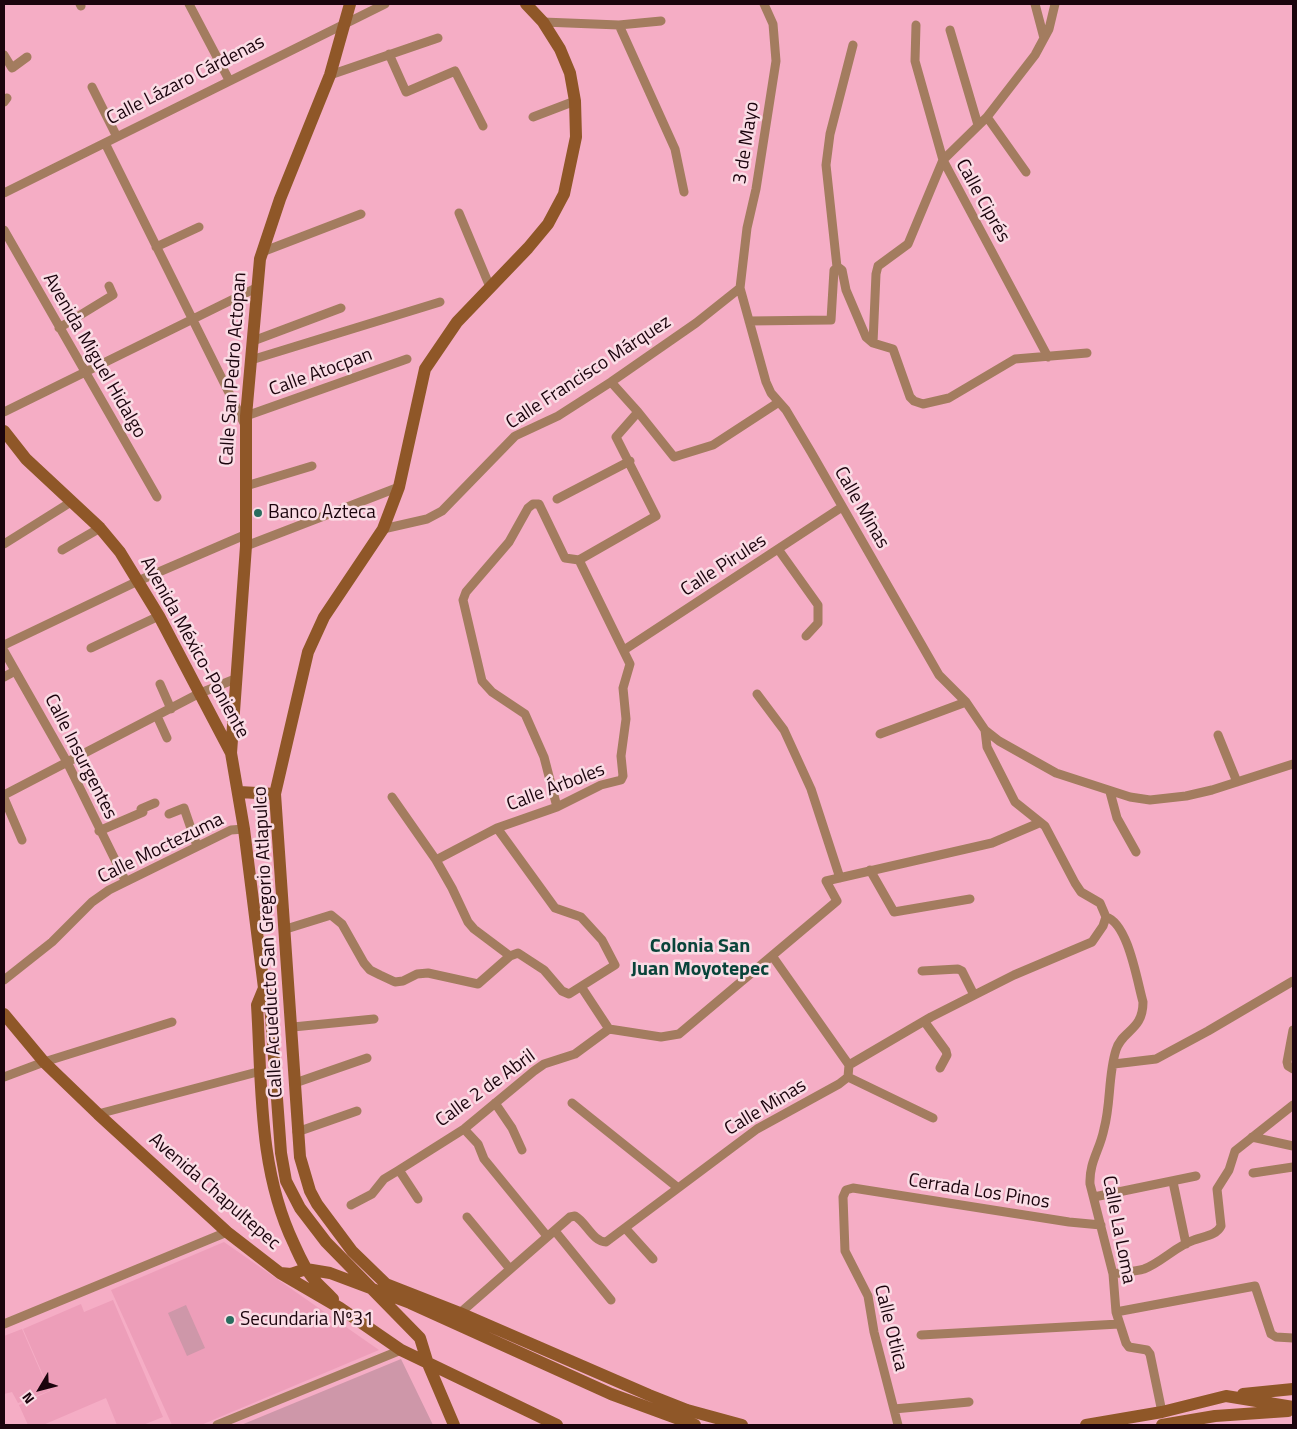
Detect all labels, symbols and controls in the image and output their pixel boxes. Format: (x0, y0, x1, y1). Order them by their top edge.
street label: Calle Lázaro Cárdenas (103, 31, 269, 131)
street label: 3 de Mayo (729, 100, 765, 186)
street label: Calle Ciprés (950, 155, 1014, 247)
street label: Avenida Miguel Hidalgo (37, 270, 151, 442)
street label: Calle San Pedro Actopan (216, 271, 252, 467)
street label: Calle Francisco Márquez (502, 311, 676, 435)
street label: Calle Atocpan (266, 344, 376, 402)
street label: Calle Minas (828, 463, 894, 553)
place label: Banco Azteca (268, 502, 376, 524)
marker: Banco Azteca (252, 507, 264, 519)
street label: Calle Pirules (677, 530, 771, 602)
street label: Avenida México-Poniente (135, 553, 253, 743)
street label: Calle Insurgentes (39, 691, 121, 823)
street label: Calle Árboles (504, 759, 608, 817)
street label: Calle Acueducto San Gregorio Atlapulco (249, 786, 289, 1098)
street label: Calle Moctezuma (94, 809, 228, 889)
district label: Colonia San Juan Moyotepec (631, 935, 769, 982)
street label: Calle 2 de Abril (432, 1045, 540, 1133)
street label: Calle Minas (721, 1075, 811, 1141)
street label: Avenida Chapultepec (144, 1129, 284, 1255)
street label: Cerrada Los Pinos (907, 1170, 1051, 1214)
street label: Calle La Loma (1096, 1174, 1140, 1286)
street label: Calle Otlica (868, 1283, 912, 1373)
place label: Secundaria Nº31 (240, 1309, 374, 1331)
marker: Secundaria Nº31 (224, 1314, 236, 1326)
north arrow (15, 1364, 65, 1414)
text: N (16, 1388, 39, 1409)

